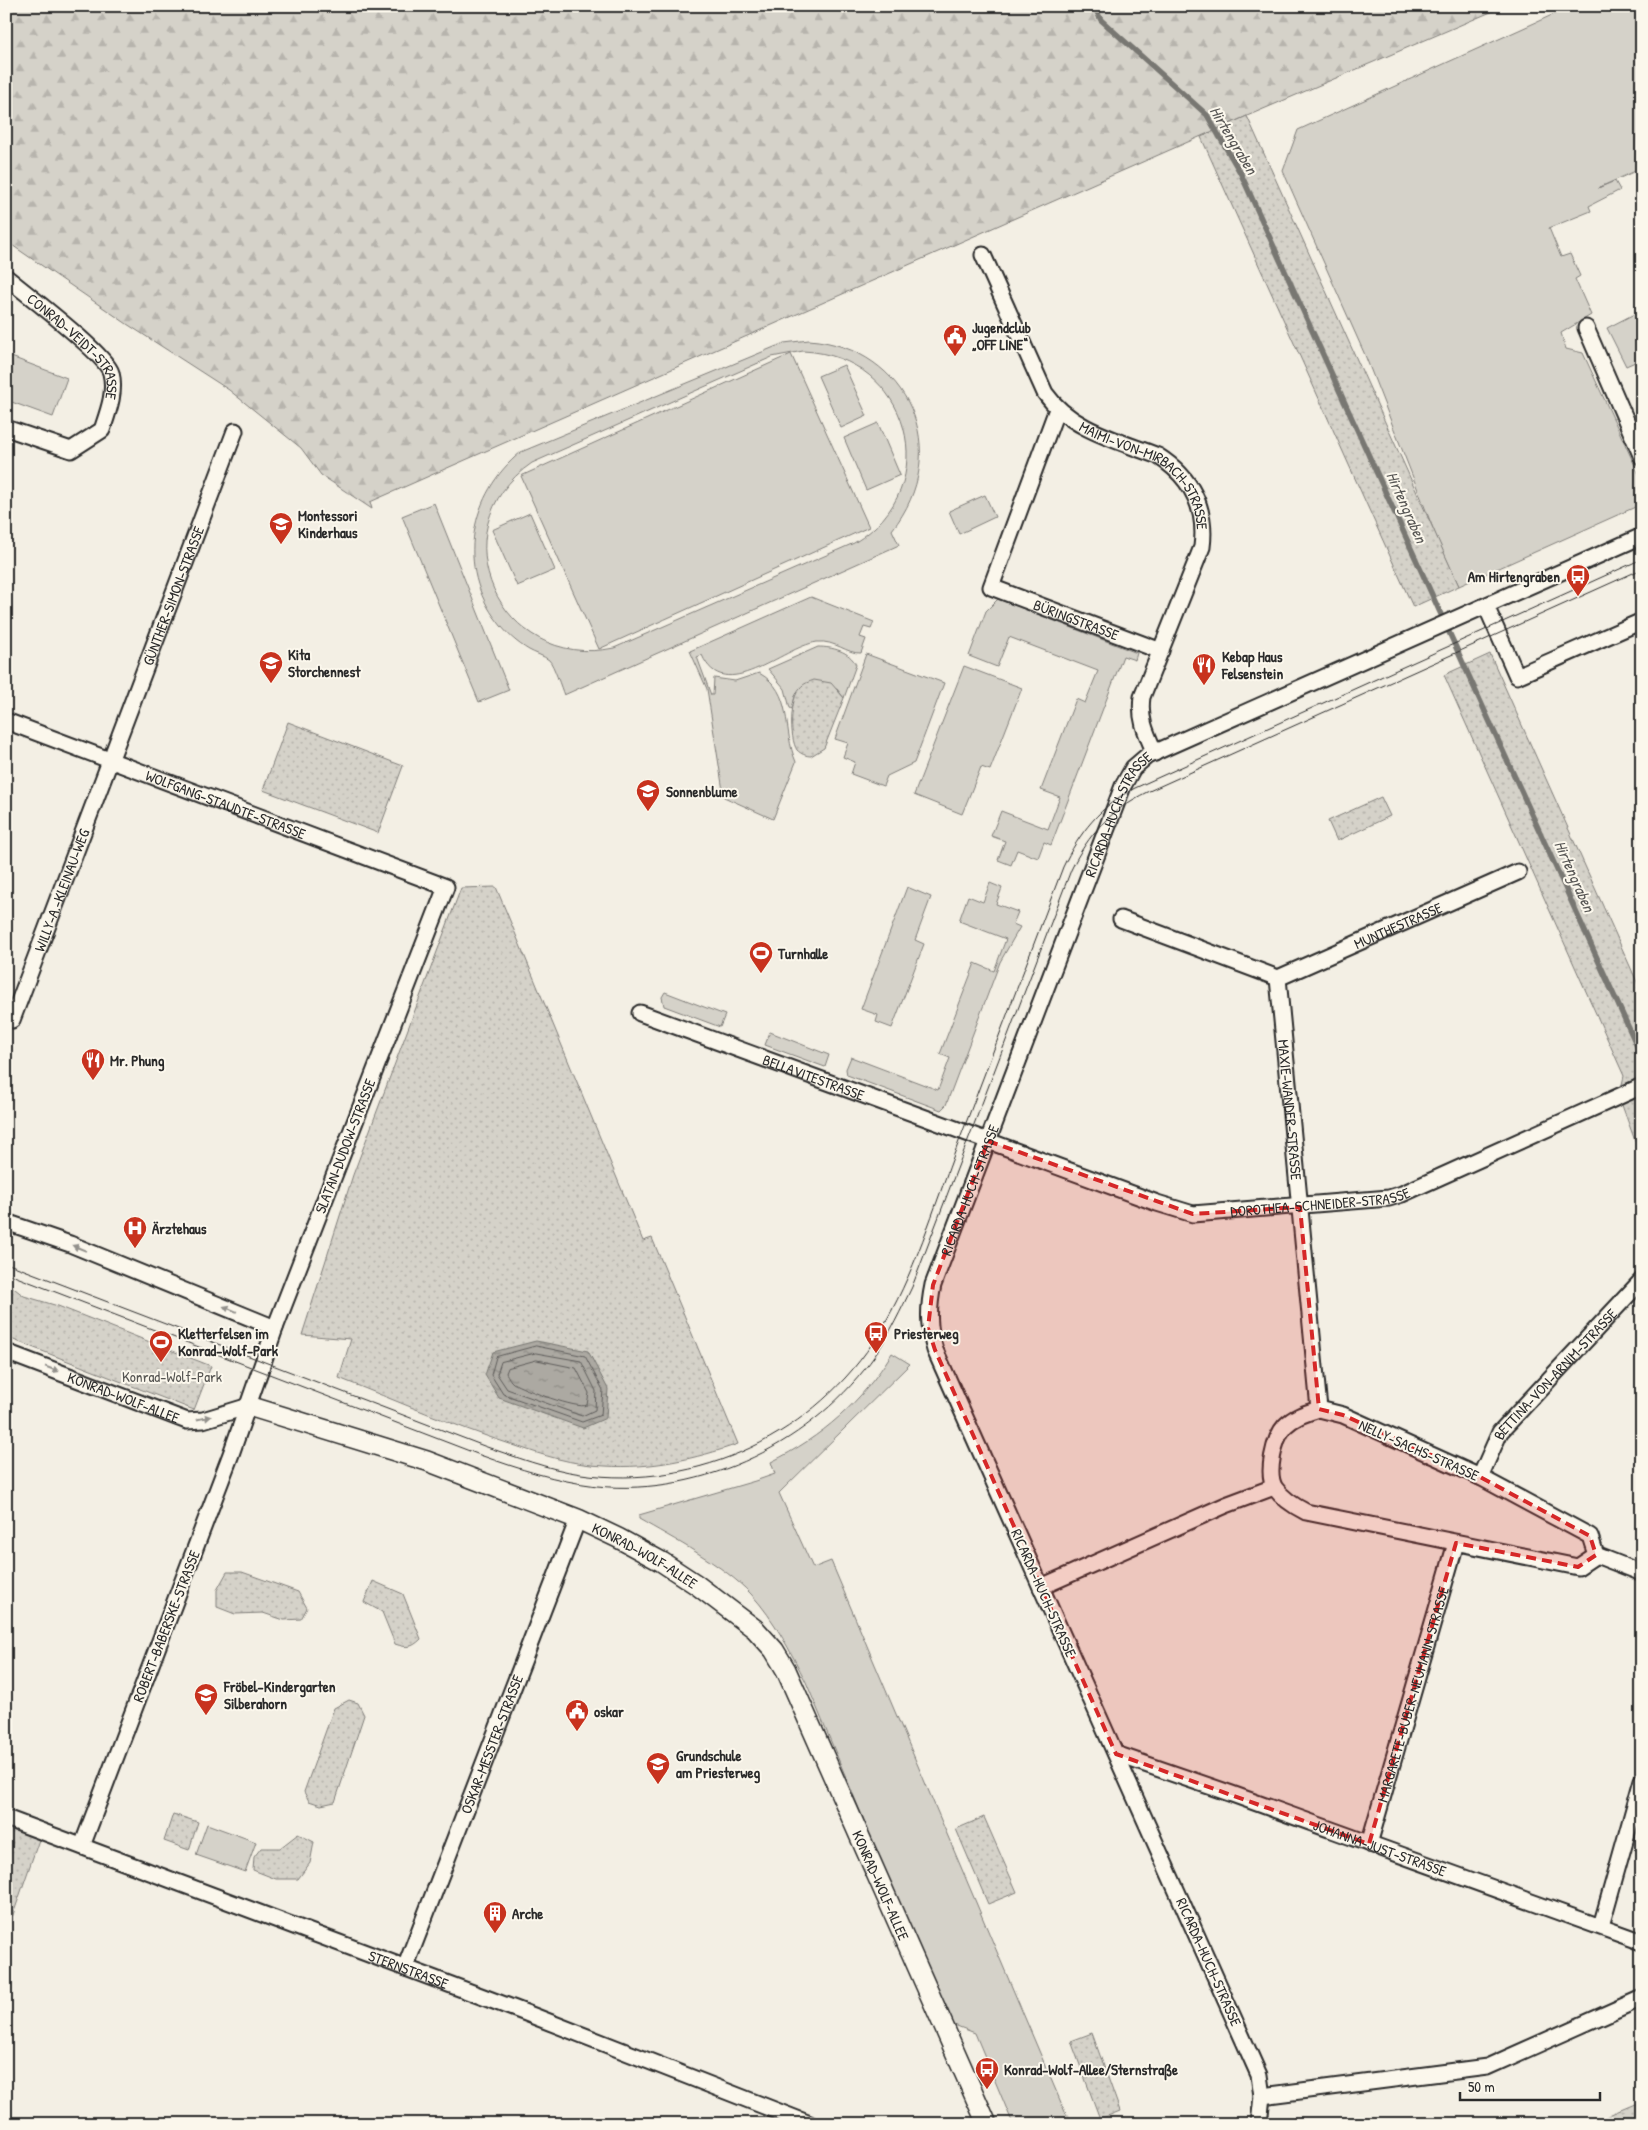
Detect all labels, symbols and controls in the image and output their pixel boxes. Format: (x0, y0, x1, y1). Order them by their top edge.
water label: Hirtengraben (1205, 102, 1264, 180)
street label: CONRAD-VEIDT-STRASSE (23, 288, 123, 401)
place label: Jugendclub „OFF LINE“ (972, 317, 1031, 355)
public building icon: Jugendclub „OFF LINE“ (942, 323, 968, 357)
street label: MAIMI-VON-MIRBACH-STRASSE (1076, 415, 1213, 531)
water label: Hirtengraben (1381, 468, 1433, 548)
place label: Montessori Kinderhaus (298, 505, 358, 543)
school or university icon: Montessori Kinderhaus (268, 511, 294, 545)
street label: GÜNTHER-SIMON-STRASSE (137, 522, 209, 668)
bus stop icon: Am Hirtengraben (1565, 563, 1591, 597)
place label: Am Hirtengraben (1468, 566, 1560, 588)
street label: BÜRINGSTRASSE (1031, 593, 1122, 645)
place label: Kita Storchennest (288, 644, 361, 682)
place label: Kebap Haus Felsenstein (1221, 646, 1283, 684)
school or university icon: Kita Storchennest (258, 650, 284, 684)
restaurant icon: Kebap Haus Felsenstein (1191, 652, 1217, 686)
street label: RICARDA-HUCH-STRASSE (1079, 746, 1156, 880)
street label: WOLFGANG-STAUDTE-STRASSE (143, 764, 309, 844)
school or university icon: Sonnenblume (635, 778, 661, 812)
place label: Sonnenblume (666, 781, 738, 802)
street label: WILLY-A.-KLEINAU-WEG (28, 825, 94, 954)
water label: Hirtengraben (1549, 837, 1601, 917)
street label: MUNTHESTRASSE (1350, 896, 1446, 954)
sports icon: Turnhalle (748, 940, 774, 974)
place label: Turnhalle (777, 943, 828, 964)
street label: MAXIE-WANDER-STRASSE (1273, 1038, 1308, 1181)
restaurant icon: Mr. Phung (80, 1047, 106, 1081)
street label: BELLAVITESTRASSE (760, 1049, 868, 1105)
place label: Mr. Phung (110, 1050, 165, 1072)
street label: SLATAN-DUDOW-STRASSE (310, 1075, 381, 1216)
street label: RICARDA-HUCH-STRASSE (935, 1121, 1004, 1258)
street label: DOROTHEA-SCHNEIDER-STRASSE (1229, 1181, 1413, 1221)
hospital icon: Ärztehaus (122, 1215, 148, 1249)
place label: Ärztehaus (152, 1218, 207, 1239)
one-way arrow (72, 1243, 87, 1251)
street label: BETTINA-VON-ARNIM-STRASSE (1488, 1303, 1621, 1443)
one-way arrow (223, 1305, 237, 1313)
bus stop icon: Priesterweg (863, 1320, 889, 1354)
place label: Kletterfelsen im Konrad-Wolf-Park (178, 1323, 279, 1361)
place label: Priesterweg (894, 1323, 959, 1345)
sports icon: Kletterfelsen im Konrad-Wolf-Park (148, 1329, 174, 1363)
one-way arrow (45, 1365, 60, 1373)
street label: KONRAD-WOLF-ALLEE (65, 1366, 183, 1428)
park label: Konrad-Wolf-Park (122, 1366, 222, 1387)
one-way arrow (197, 1414, 213, 1422)
street label: NELLY-SACHS-STRASSE (1356, 1414, 1483, 1486)
street label: KONRAD-WOLF-ALLEE (589, 1517, 702, 1593)
street label: RICARDA-HUCH-STRASSE (1006, 1526, 1082, 1661)
street label: ROBERT-BABERSKE-STRASSE (127, 1547, 205, 1705)
street label: MARGARETE-BUBER-NEUMANN-STRASSE (1371, 1584, 1454, 1804)
street label: OSKAR-MESSTER-STRASSE (455, 1671, 528, 1817)
place label: Fröbel-Kindergarten Silberahorn (223, 1676, 336, 1714)
school or university icon: Fröbel-Kindergarten Silberahorn (193, 1682, 219, 1716)
public building icon: oskar (564, 1698, 590, 1732)
place label: oskar (594, 1701, 624, 1722)
place label: Grundschule am Priesterweg (676, 1745, 760, 1784)
school or university icon: Grundschule am Priesterweg (645, 1751, 671, 1785)
street label: JOHANNA-JUST-STRASSE (1311, 1814, 1450, 1881)
street label: KONRAD-WOLF-ALLEE (848, 1827, 915, 1944)
street label: RICARDA-HUCH-STRASSE (1171, 1895, 1247, 2030)
building icon: Arche (482, 1900, 508, 1934)
place label: Arche (512, 1903, 543, 1924)
street label: STERNSTRASSE (366, 1944, 452, 1994)
bus stop icon: Konrad-Wolf-Allee/Sternstraße (974, 2056, 1000, 2090)
place label: Konrad-Wolf-Allee/Sternstraße (1004, 2059, 1178, 2081)
scale bar (1460, 2070, 1600, 2102)
text: 50 m (1468, 2076, 1495, 2097)

